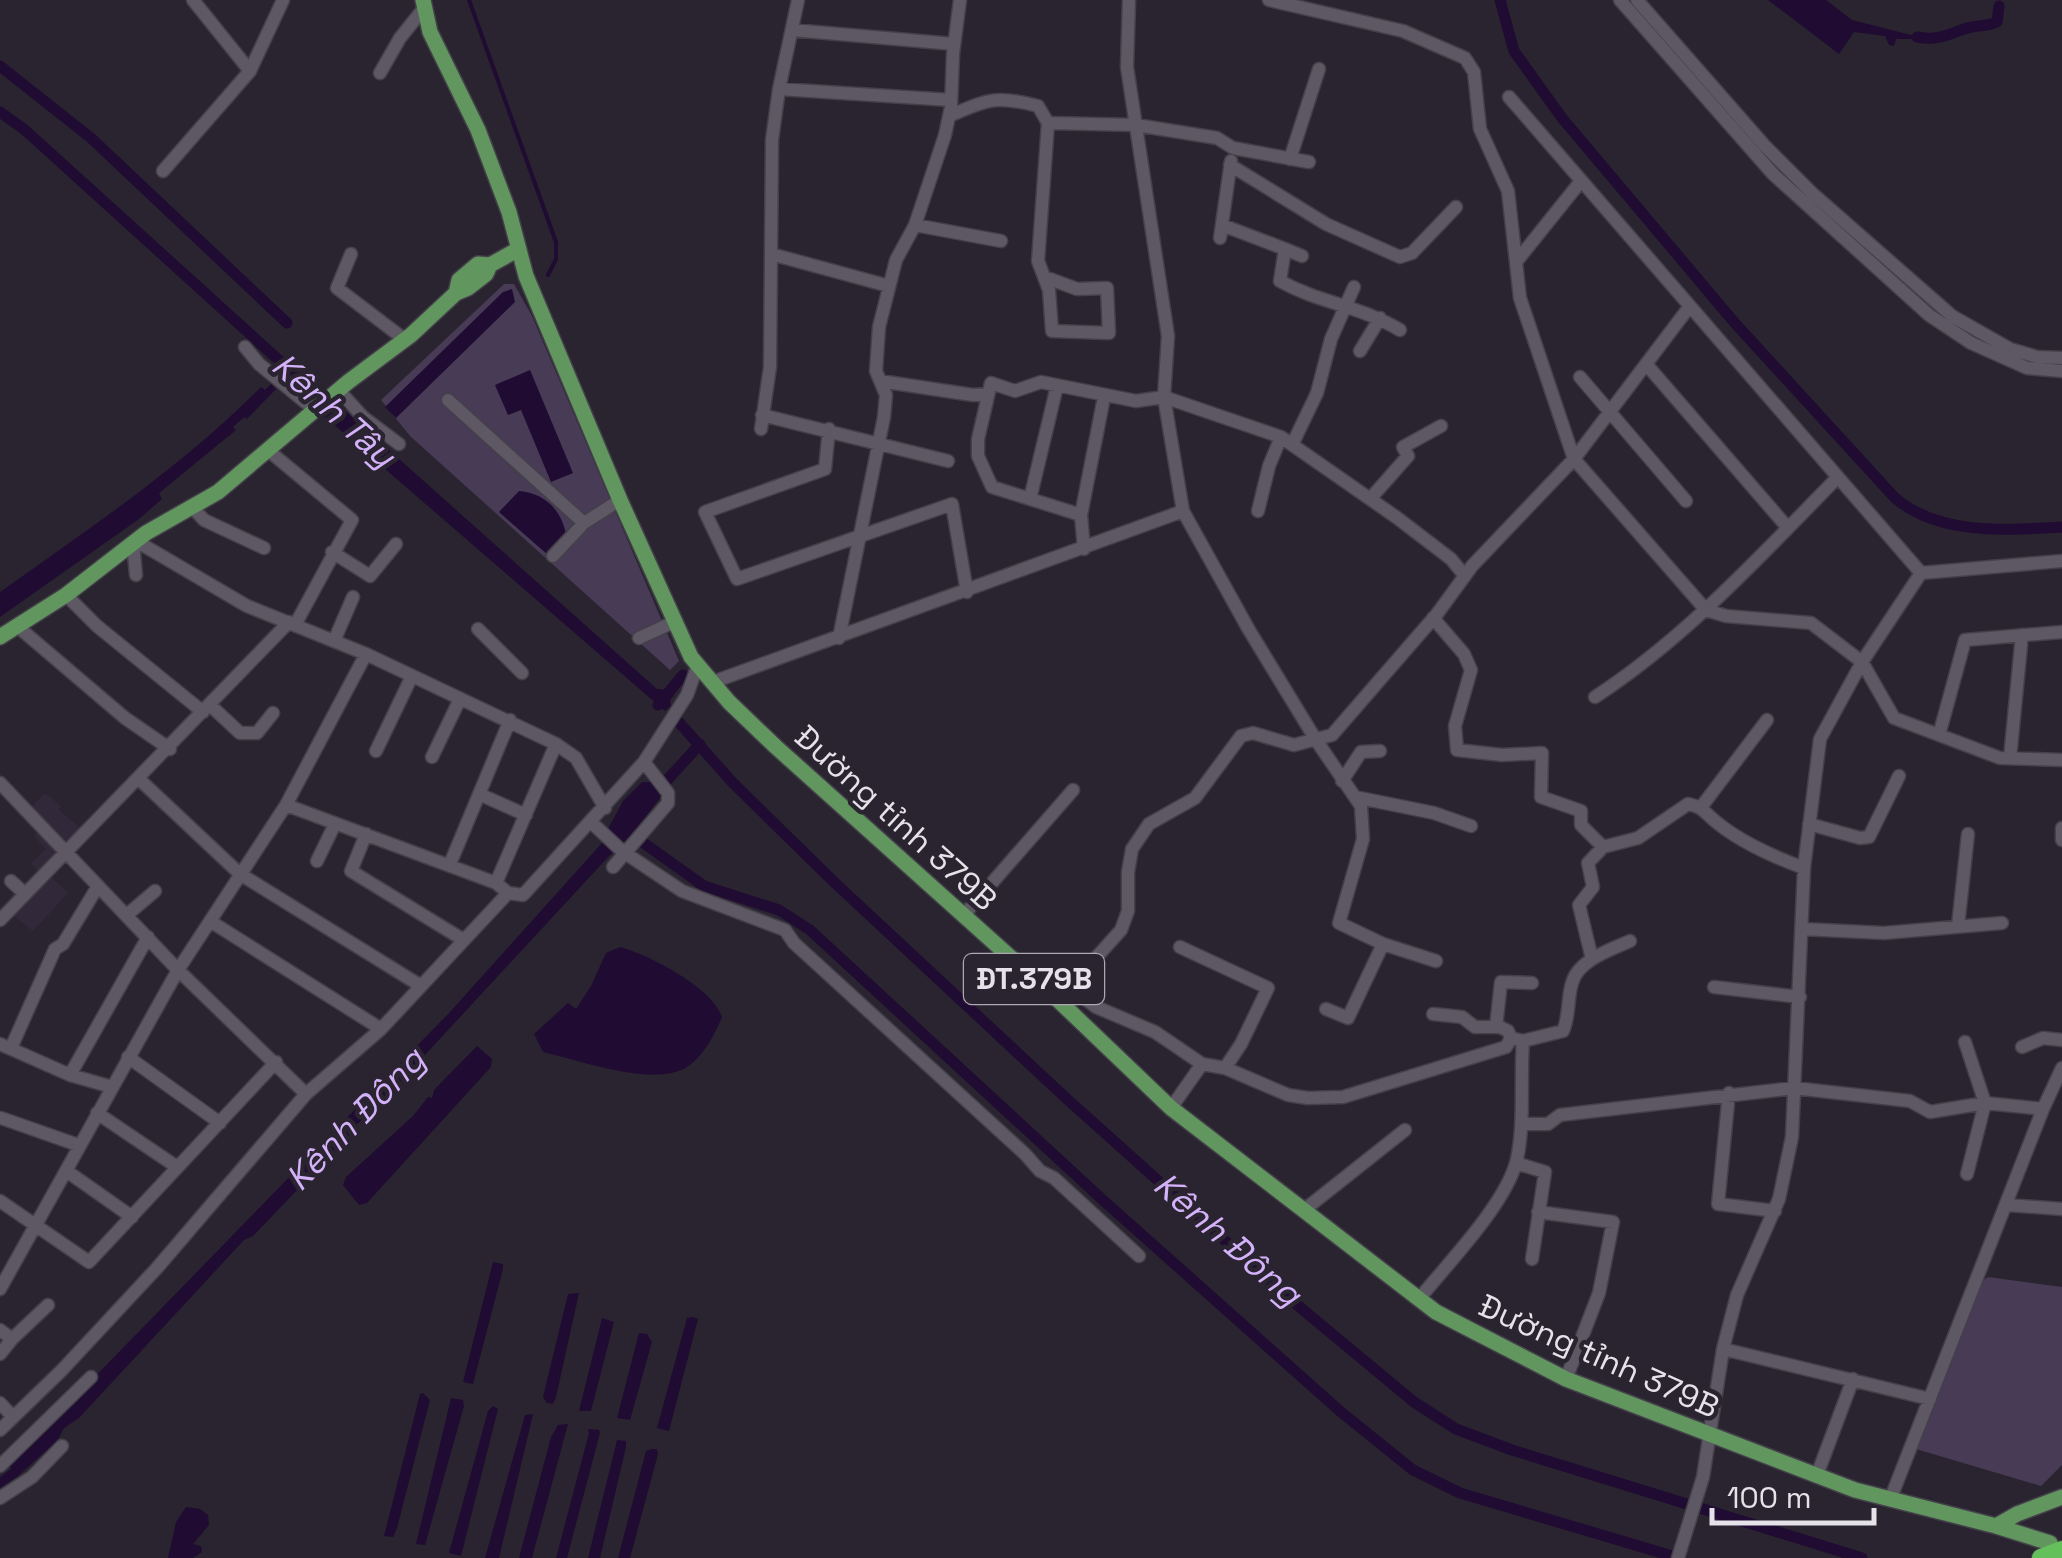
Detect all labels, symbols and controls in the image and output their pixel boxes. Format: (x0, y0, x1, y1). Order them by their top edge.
water label: Kênh Tây (263, 343, 406, 478)
street label: Đường tỉnh 379B (787, 717, 1005, 919)
road number: ĐT.379B (964, 954, 1104, 1004)
water label: Kênh Đông (276, 1037, 435, 1200)
water label: Kênh Đông (1145, 1163, 1312, 1316)
street label: Đường tỉnh 379B (1473, 1285, 1725, 1427)
scale bar (1712, 1463, 1874, 1525)
text: 100 m (1727, 1478, 1812, 1517)

